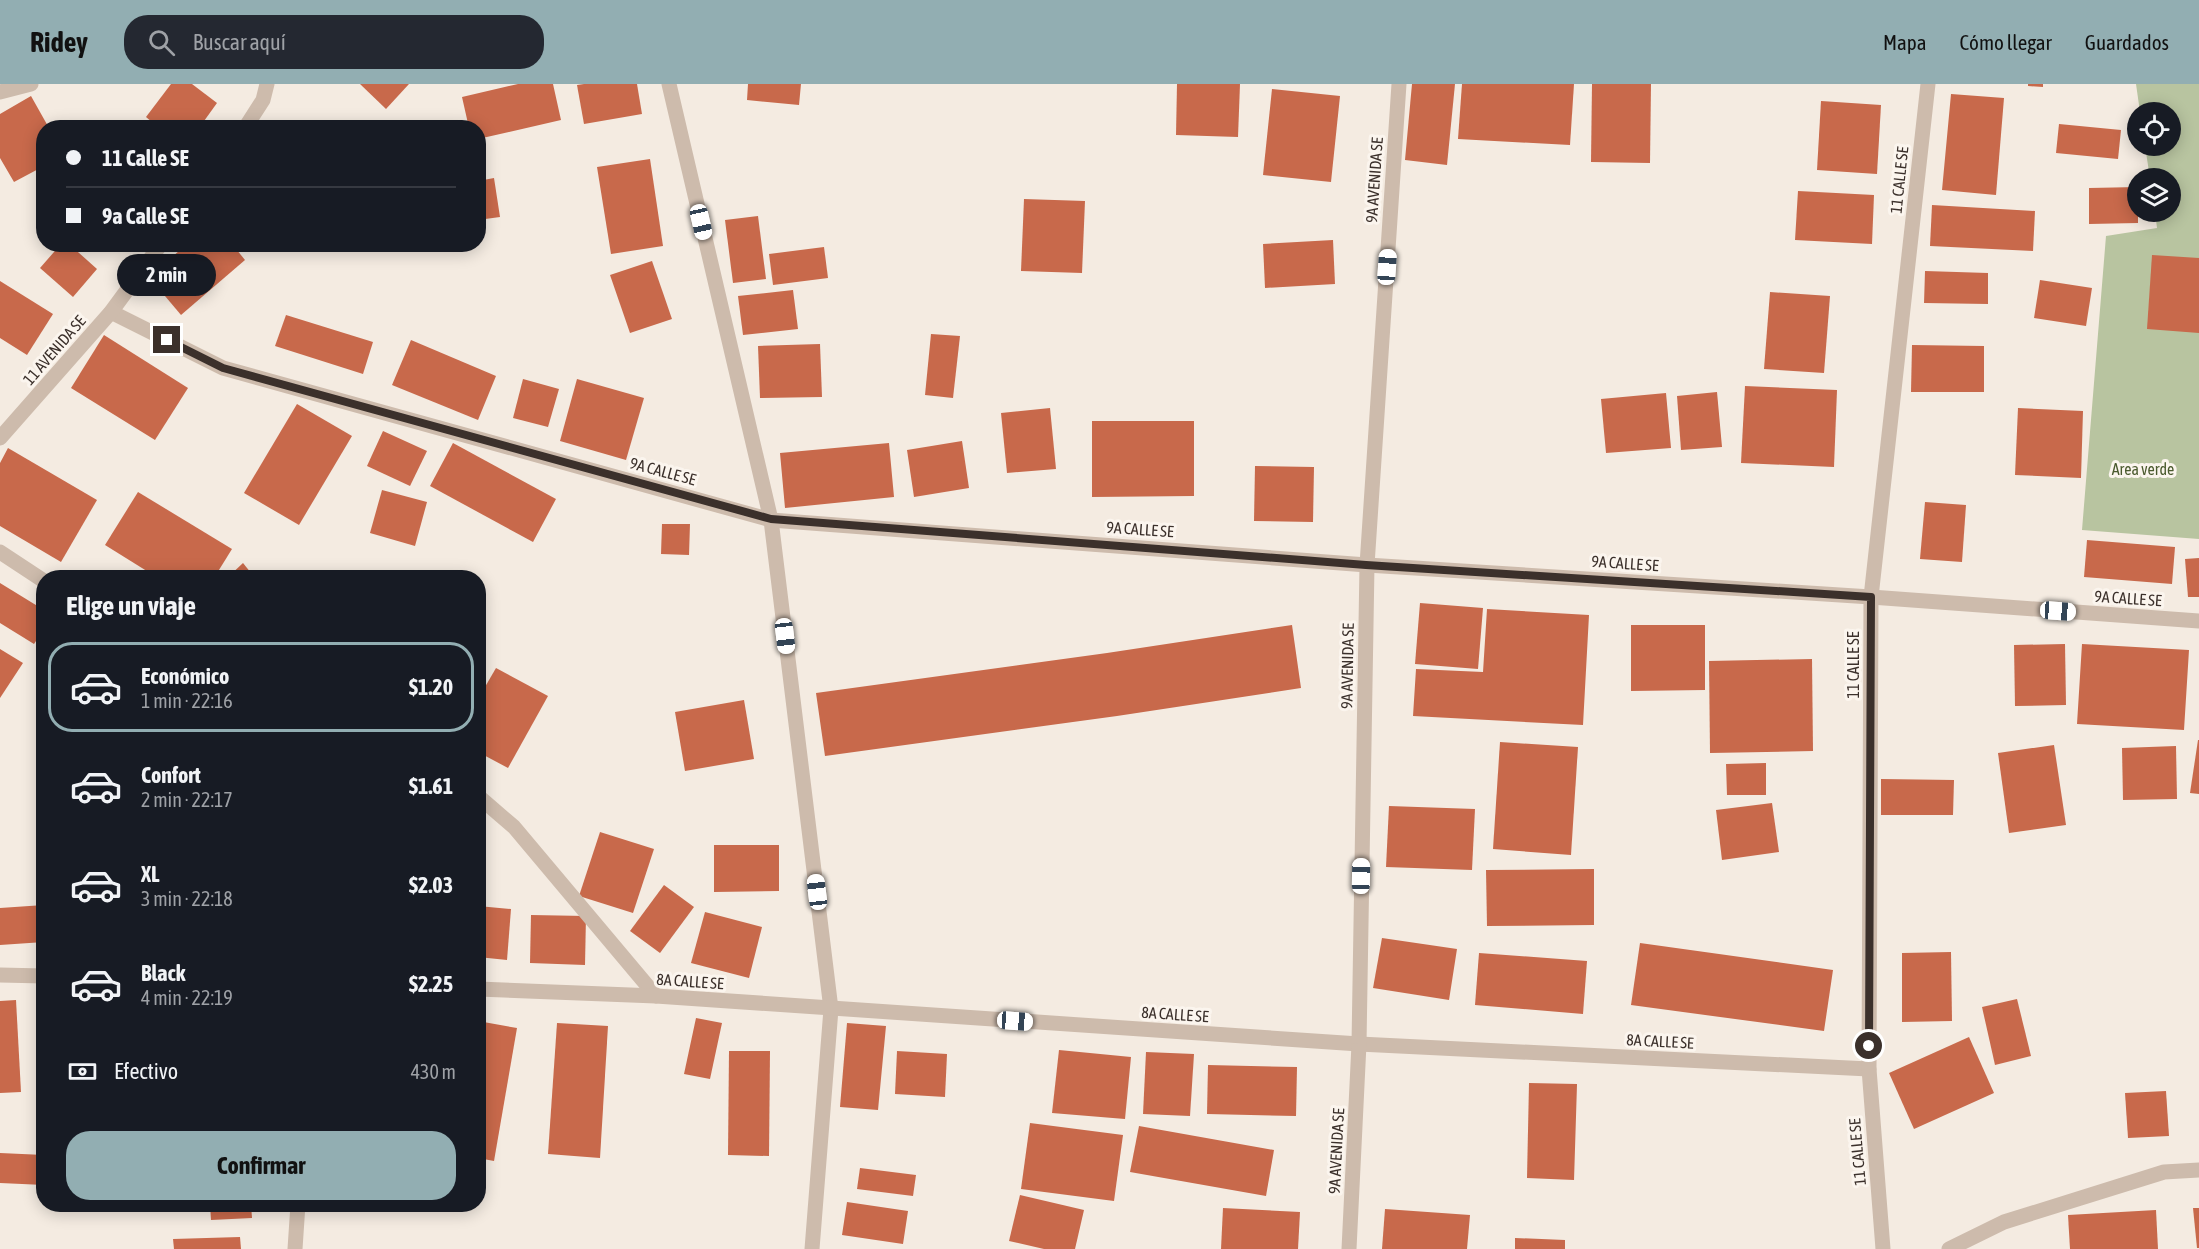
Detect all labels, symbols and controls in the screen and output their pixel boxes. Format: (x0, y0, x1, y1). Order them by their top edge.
search box (124, 15, 544, 69)
text: Ridey (30, 26, 88, 58)
icon: search (145, 26, 178, 59)
text: Buscar aquí (193, 29, 286, 55)
text: Mapa (1883, 30, 1927, 54)
text: Cómo llegar (1960, 30, 2052, 54)
text: Guardados (2085, 30, 2169, 54)
map controls (2127, 102, 2181, 222)
button: locate (2127, 102, 2181, 156)
street label: 9A AVENIDA SE (1362, 136, 1386, 223)
text: 11 Calle SE (102, 145, 189, 171)
street label: 11 CALLE SE (1887, 145, 1911, 214)
button: layers (2127, 168, 2181, 222)
car (688, 202, 714, 242)
text: 9a Calle SE (102, 203, 189, 229)
car (1377, 248, 1397, 286)
callout: 2 min (118, 253, 216, 295)
text: 2 min (146, 263, 187, 286)
street label: 11 AVENIDA SE (19, 312, 89, 388)
route end (153, 326, 180, 353)
street label: 9A CALLE SE (628, 454, 698, 488)
park label: Area verde (2112, 460, 2174, 478)
street label: 9A CALLE SE (1106, 518, 1174, 540)
street label: 9A CALLE SE (1591, 552, 1659, 574)
street label: 9A CALLE SE (2094, 587, 2162, 609)
text: Elige un viaje (66, 590, 196, 621)
car (2039, 601, 2077, 621)
car (774, 617, 796, 655)
street label: 9A AVENIDA SE (1337, 623, 1357, 709)
street label: 11 CALLE SE (1844, 631, 1862, 699)
icon: car (69, 660, 123, 714)
text: Económico (141, 663, 229, 689)
text: $1.20 (409, 674, 453, 700)
text: 1 min · 22:16 (141, 689, 233, 712)
icon: car (69, 759, 123, 813)
text: Confort (141, 762, 201, 788)
text: $1.61 (409, 773, 453, 799)
text: 2 min · 22:17 (141, 788, 233, 811)
icon: car (69, 858, 123, 912)
car (1352, 858, 1370, 894)
text: XL (141, 861, 159, 887)
text: $2.03 (409, 872, 453, 898)
car (806, 873, 828, 911)
text: 3 min · 22:18 (141, 887, 233, 910)
icon: car (69, 957, 123, 1011)
text: Black (141, 960, 185, 986)
street label: 8A CALLE SE (656, 970, 724, 992)
text: $2.25 (409, 971, 453, 997)
text: 4 min · 22:19 (141, 986, 233, 1009)
street label: 8A CALLE SE (1141, 1003, 1209, 1025)
car (996, 1011, 1034, 1031)
street label: 8A CALLE SE (1626, 1030, 1694, 1052)
route start (1855, 1032, 1882, 1059)
icon: cash (66, 1055, 99, 1088)
text: Efectivo (114, 1058, 178, 1084)
text: 430 m (411, 1060, 456, 1083)
street label: 9A AVENIDA SE (1325, 1108, 1347, 1194)
street label: 11 CALLE SE (1845, 1118, 1869, 1186)
button: Confirmar (66, 1131, 456, 1200)

